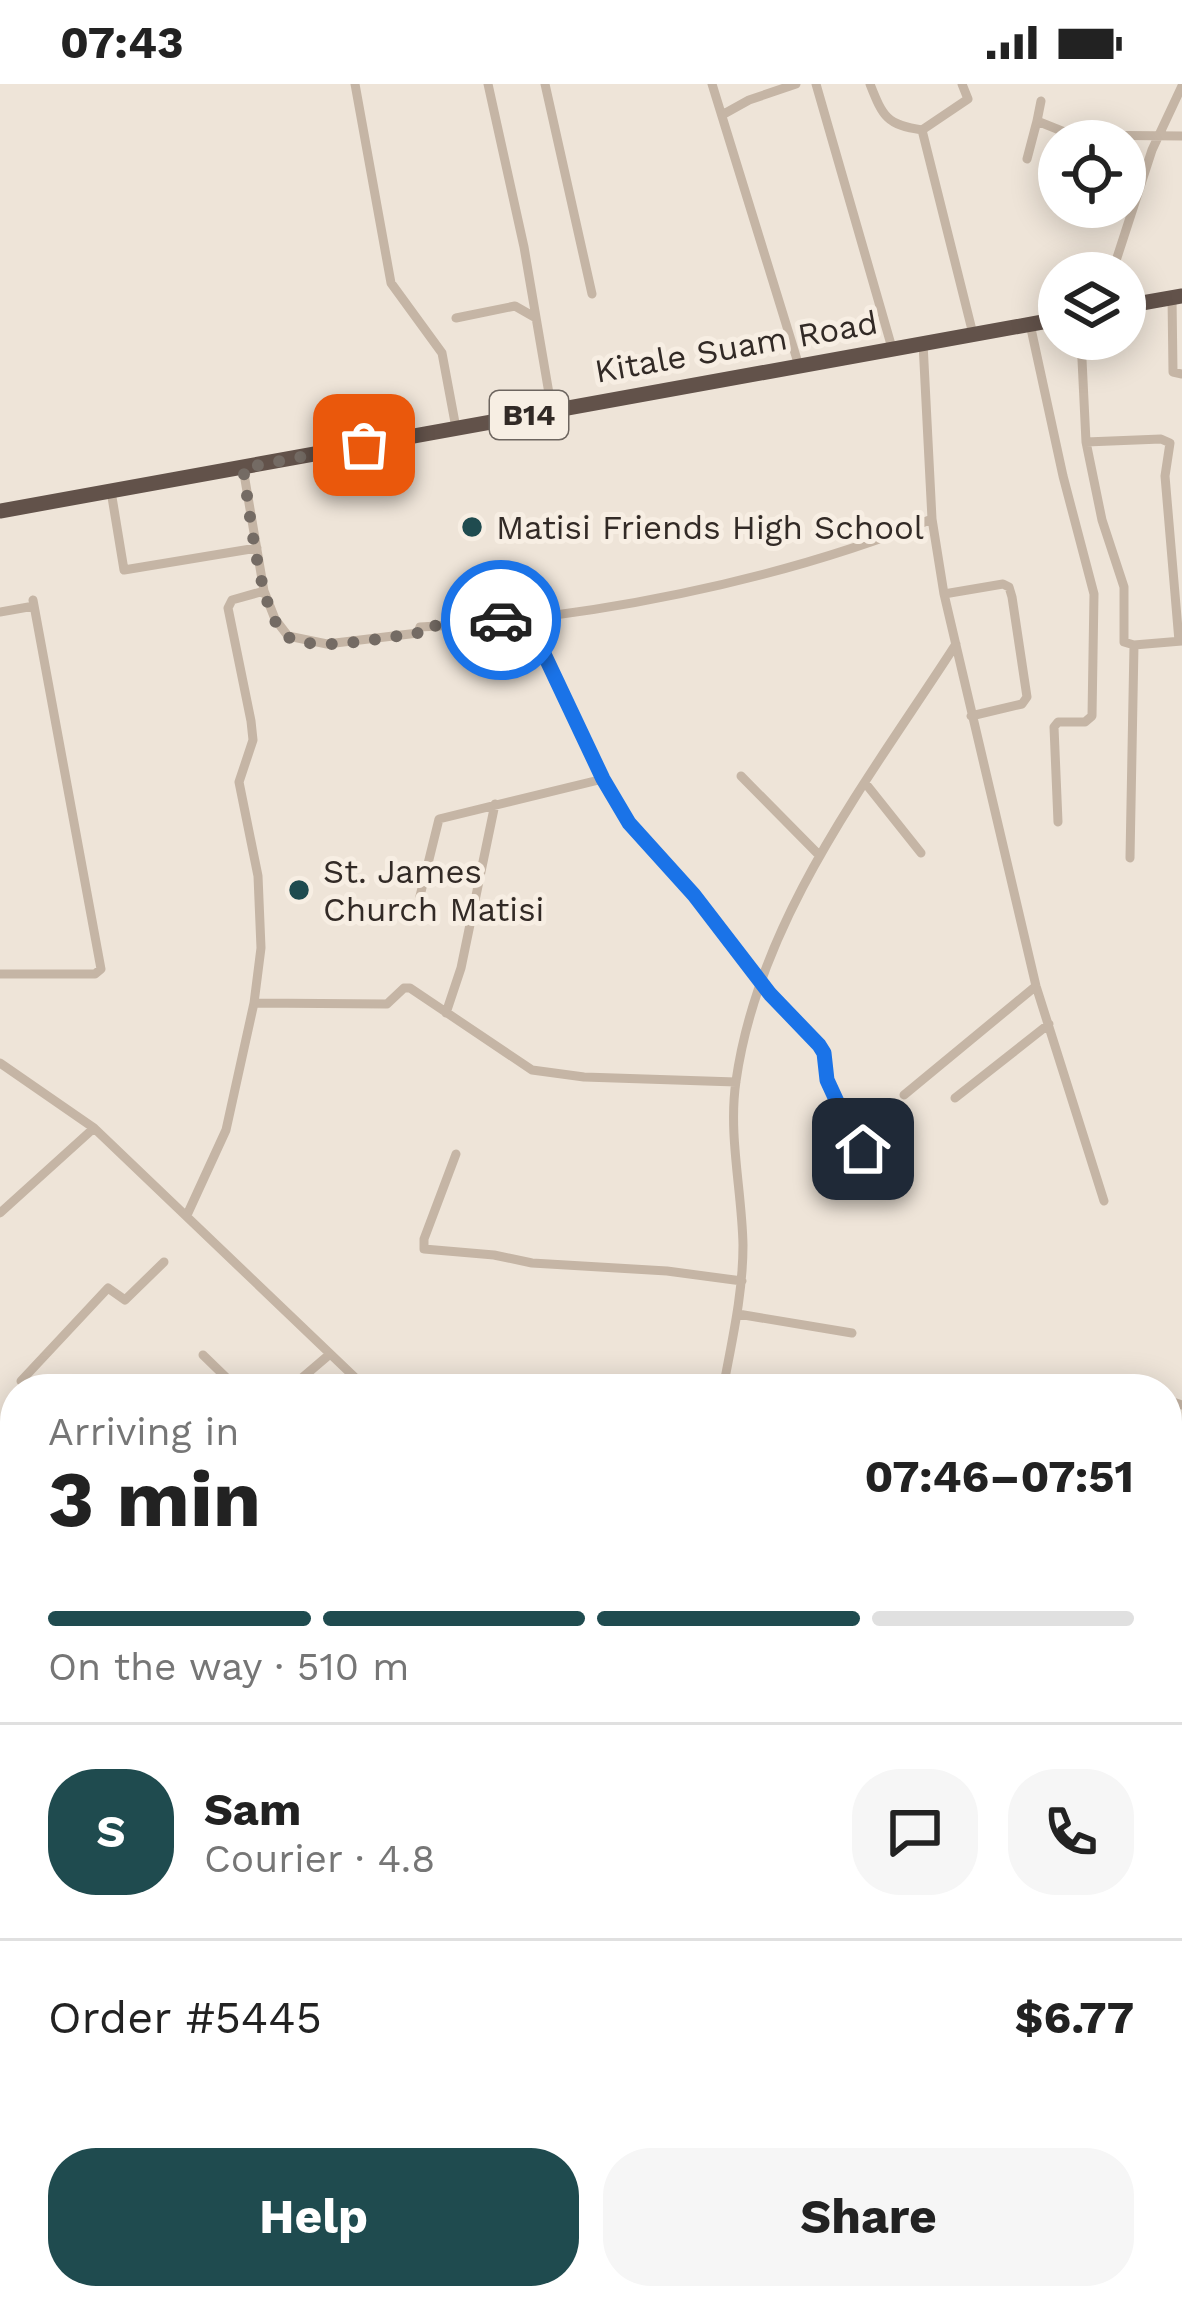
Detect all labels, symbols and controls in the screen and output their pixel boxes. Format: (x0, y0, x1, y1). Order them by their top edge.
text: 07:43 (60, 16, 184, 69)
map controls (1038, 120, 1146, 360)
button: locate (1038, 120, 1146, 228)
button: layers (1038, 252, 1146, 360)
street label: Kitale Suam Road (592, 302, 881, 391)
road number: B14 (490, 391, 568, 439)
pin (313, 394, 415, 496)
icon: bag (331, 412, 397, 478)
place label: Matisi Friends High School (496, 508, 924, 547)
marker: Matisi Friends High School (459, 514, 485, 540)
courier (441, 560, 561, 680)
icon: car (468, 587, 534, 653)
place label: St. James Church Matisi (323, 852, 544, 929)
marker: St. James Church Matisi (286, 877, 312, 903)
pin (812, 1098, 914, 1200)
icon: home (830, 1116, 896, 1182)
text: Arriving in (48, 1409, 239, 1454)
text: 07:46–07:51 (865, 1450, 1134, 1503)
text: 3 min (48, 1453, 261, 1545)
text: On the way · 510 m (48, 1644, 409, 1689)
button: chat (852, 1769, 978, 1895)
button: phone (1008, 1769, 1134, 1895)
text: Sam (204, 1783, 301, 1836)
text: S (96, 1805, 126, 1858)
text: Courier · 4.8 (204, 1836, 435, 1881)
text: Order #5445 (48, 1991, 322, 2044)
text: $6.77 (1015, 1991, 1134, 2044)
button: Help (48, 2148, 579, 2286)
button: Share (603, 2148, 1134, 2286)

